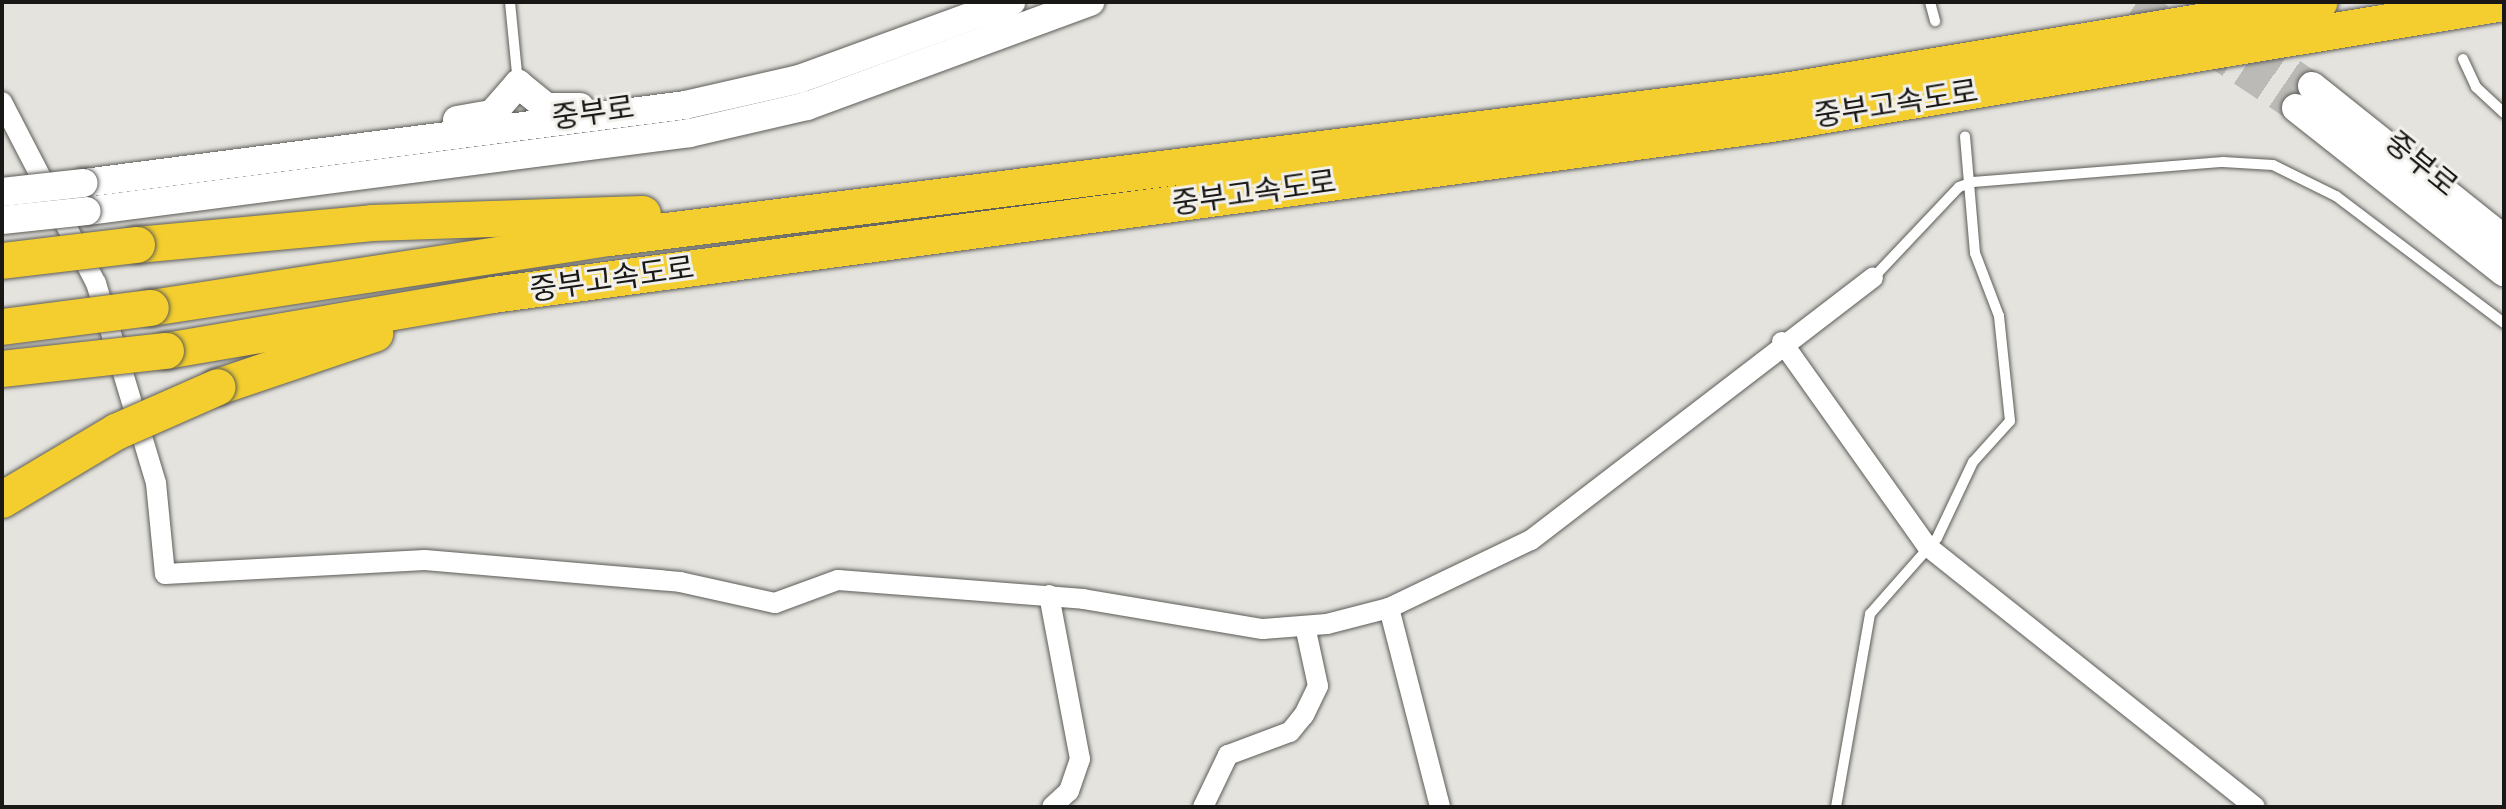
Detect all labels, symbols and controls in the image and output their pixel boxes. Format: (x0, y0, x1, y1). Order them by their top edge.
street label: 중부고속도로 (1811, 73, 1981, 135)
street label: 중부로 (549, 89, 637, 137)
street label: 중부로 (2377, 124, 2465, 204)
street label: 중부고속도로 (1170, 164, 1338, 222)
street label: 중부고속도로 (528, 250, 696, 308)

